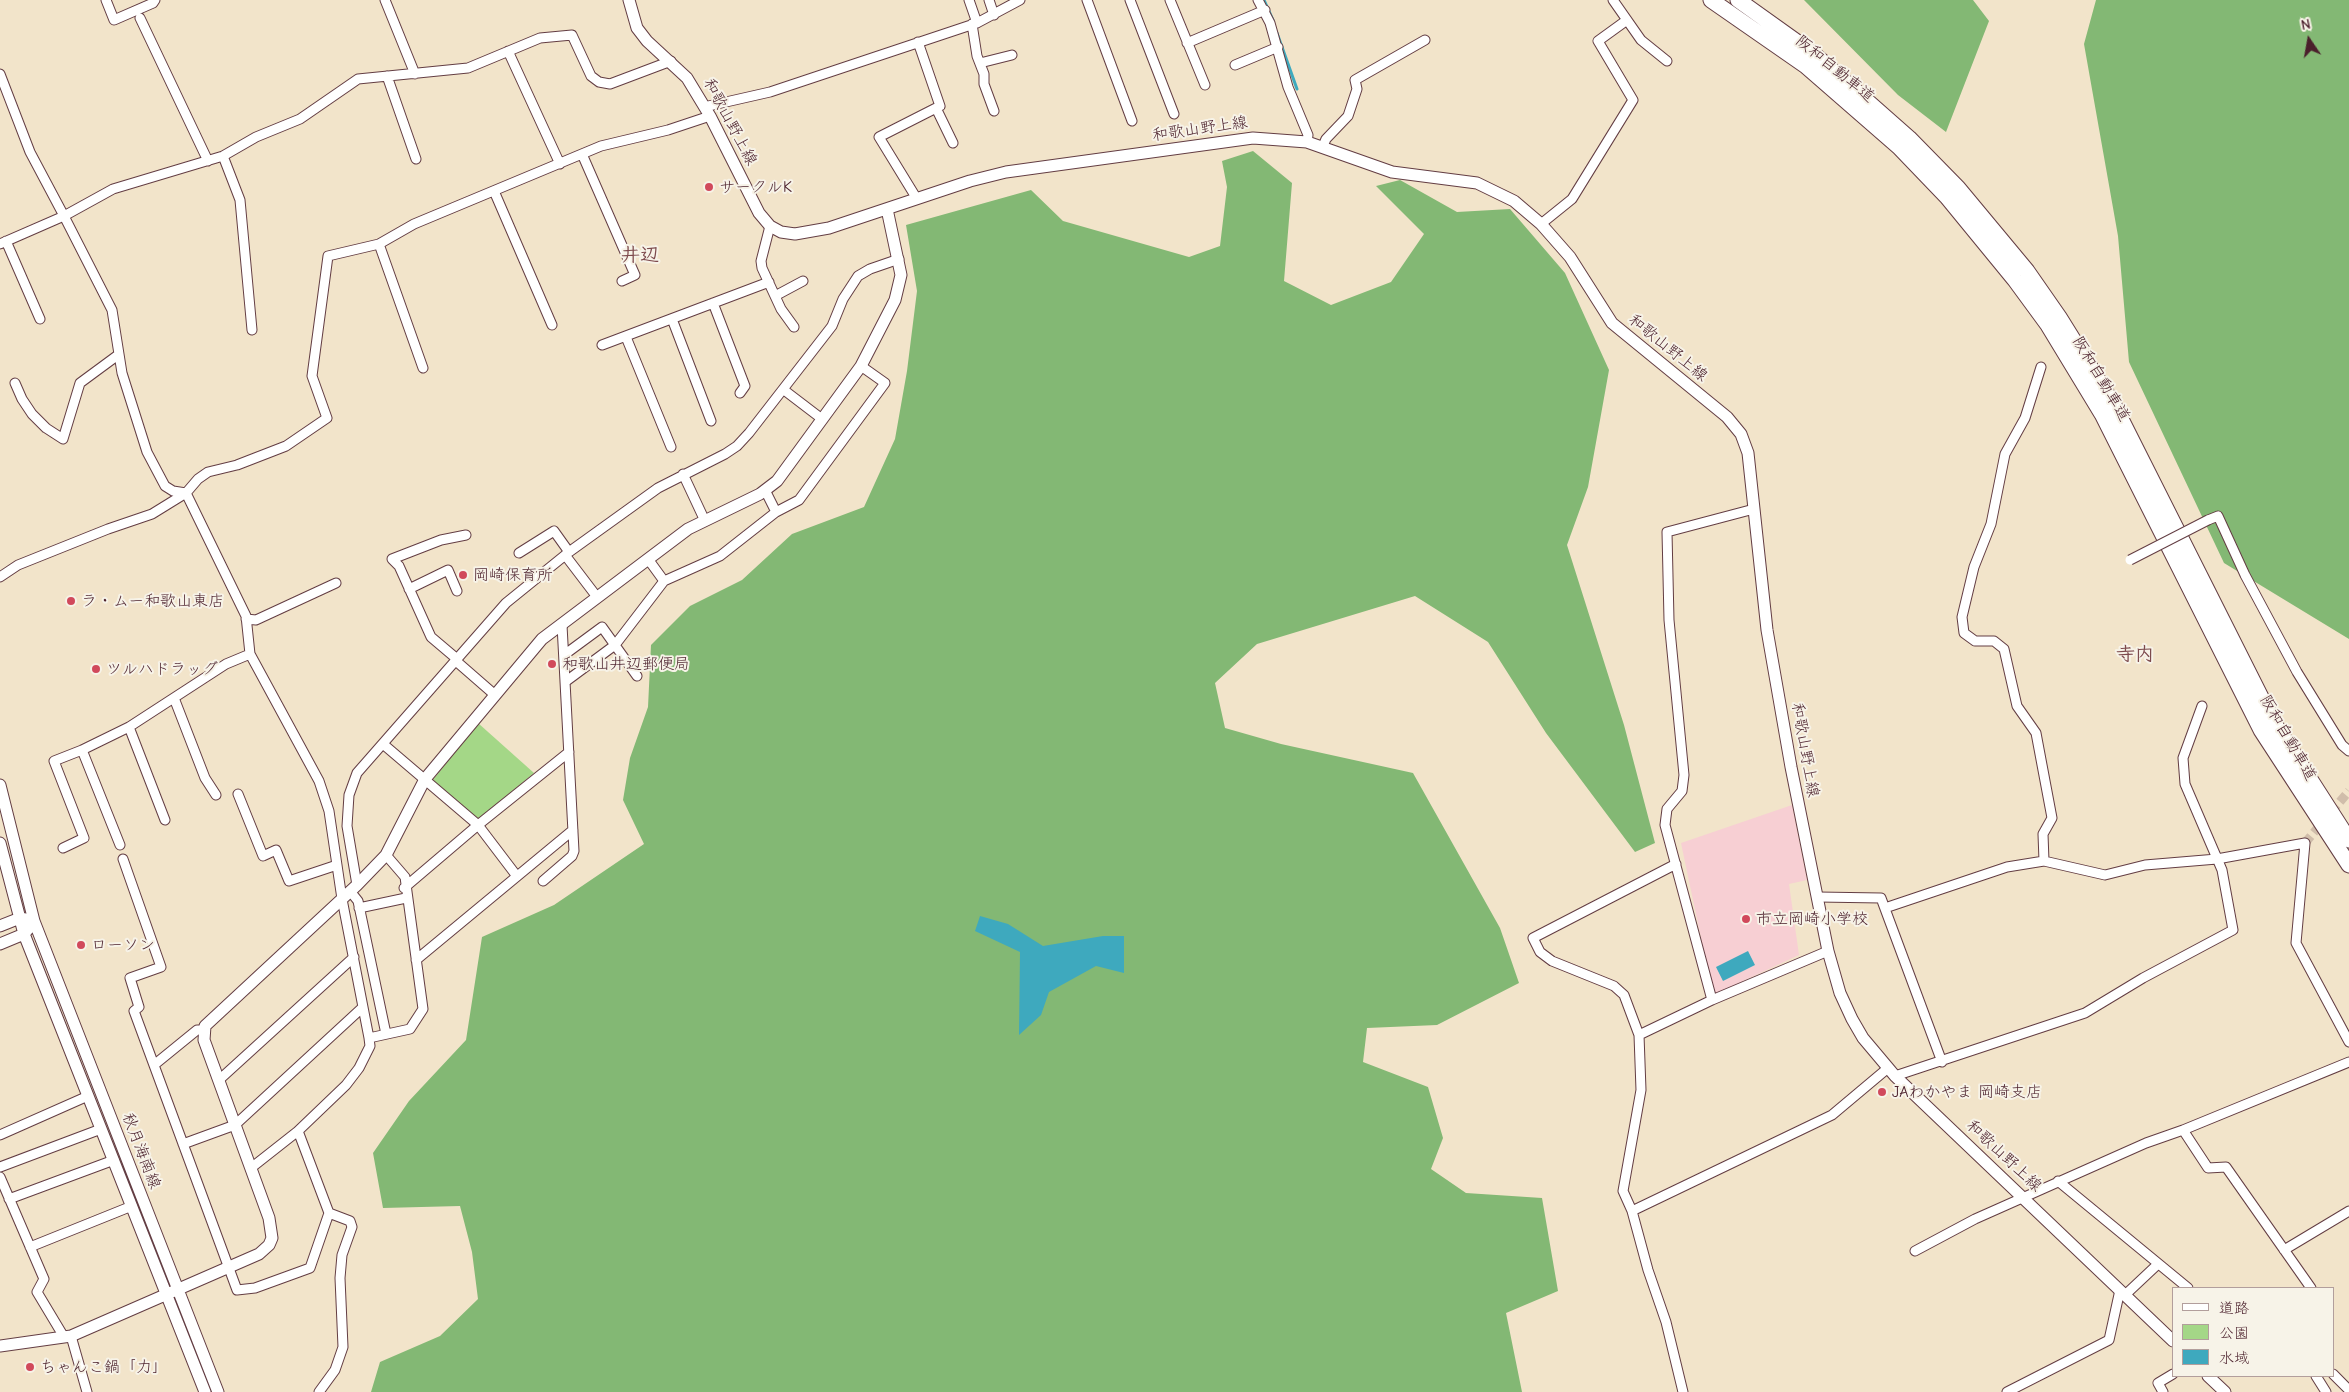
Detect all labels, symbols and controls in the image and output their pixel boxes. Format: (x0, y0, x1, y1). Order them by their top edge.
north arrow (2284, 15, 2334, 65)
text: N (2300, 16, 2312, 34)
street label: 阪和自動車道 (1792, 31, 1878, 107)
street label: 和歌山野上線 (699, 75, 761, 169)
street label: 和歌山野上線 (1151, 113, 1249, 145)
place label: サークルK (719, 177, 792, 197)
marker: サークルK (703, 181, 715, 193)
district label: 井辺 (621, 245, 659, 267)
street label: 和歌山野上線 (1625, 310, 1711, 386)
street label: 阪和自動車道 (2068, 333, 2134, 425)
place label: 岡崎保育所 (473, 565, 553, 585)
marker: 岡崎保育所 (457, 569, 469, 581)
place label: ラ・ムー和歌山東店 (81, 591, 224, 611)
marker: ラ・ムー和歌山東店 (65, 595, 77, 607)
district label: 寺内 (2116, 644, 2154, 666)
place label: 和歌山井辺郵便局 (562, 654, 690, 674)
marker: 和歌山井辺郵便局 (546, 658, 558, 670)
place label: ツルハドラッグ (106, 659, 218, 679)
marker: ツルハドラッグ (90, 663, 102, 675)
street label: 阪和自動車道 (2256, 692, 2320, 784)
street label: 和歌山野上線 (1787, 701, 1823, 799)
place label: 市立岡崎小学校 (1756, 909, 1868, 929)
marker: 市立岡崎小学校 (1740, 913, 1752, 925)
place label: ローソン (91, 935, 155, 955)
marker: ローソン (75, 939, 87, 951)
place label: JAわかやま 岡崎支店 (1892, 1082, 2042, 1102)
marker: JAわかやま 岡崎支店 (1876, 1086, 1888, 1098)
street label: 秋月海南線 (118, 1110, 164, 1192)
street label: 和歌山野上線 (1962, 1116, 2046, 1196)
legend (2172, 1287, 2334, 1377)
text: 道路 (2219, 1299, 2249, 1317)
text: 公園 (2219, 1324, 2249, 1342)
text: 水域 (2219, 1349, 2249, 1367)
place label: ちゃんこ鍋「力」 (40, 1357, 168, 1377)
marker: ちゃんこ鍋「力」 (24, 1361, 36, 1373)

